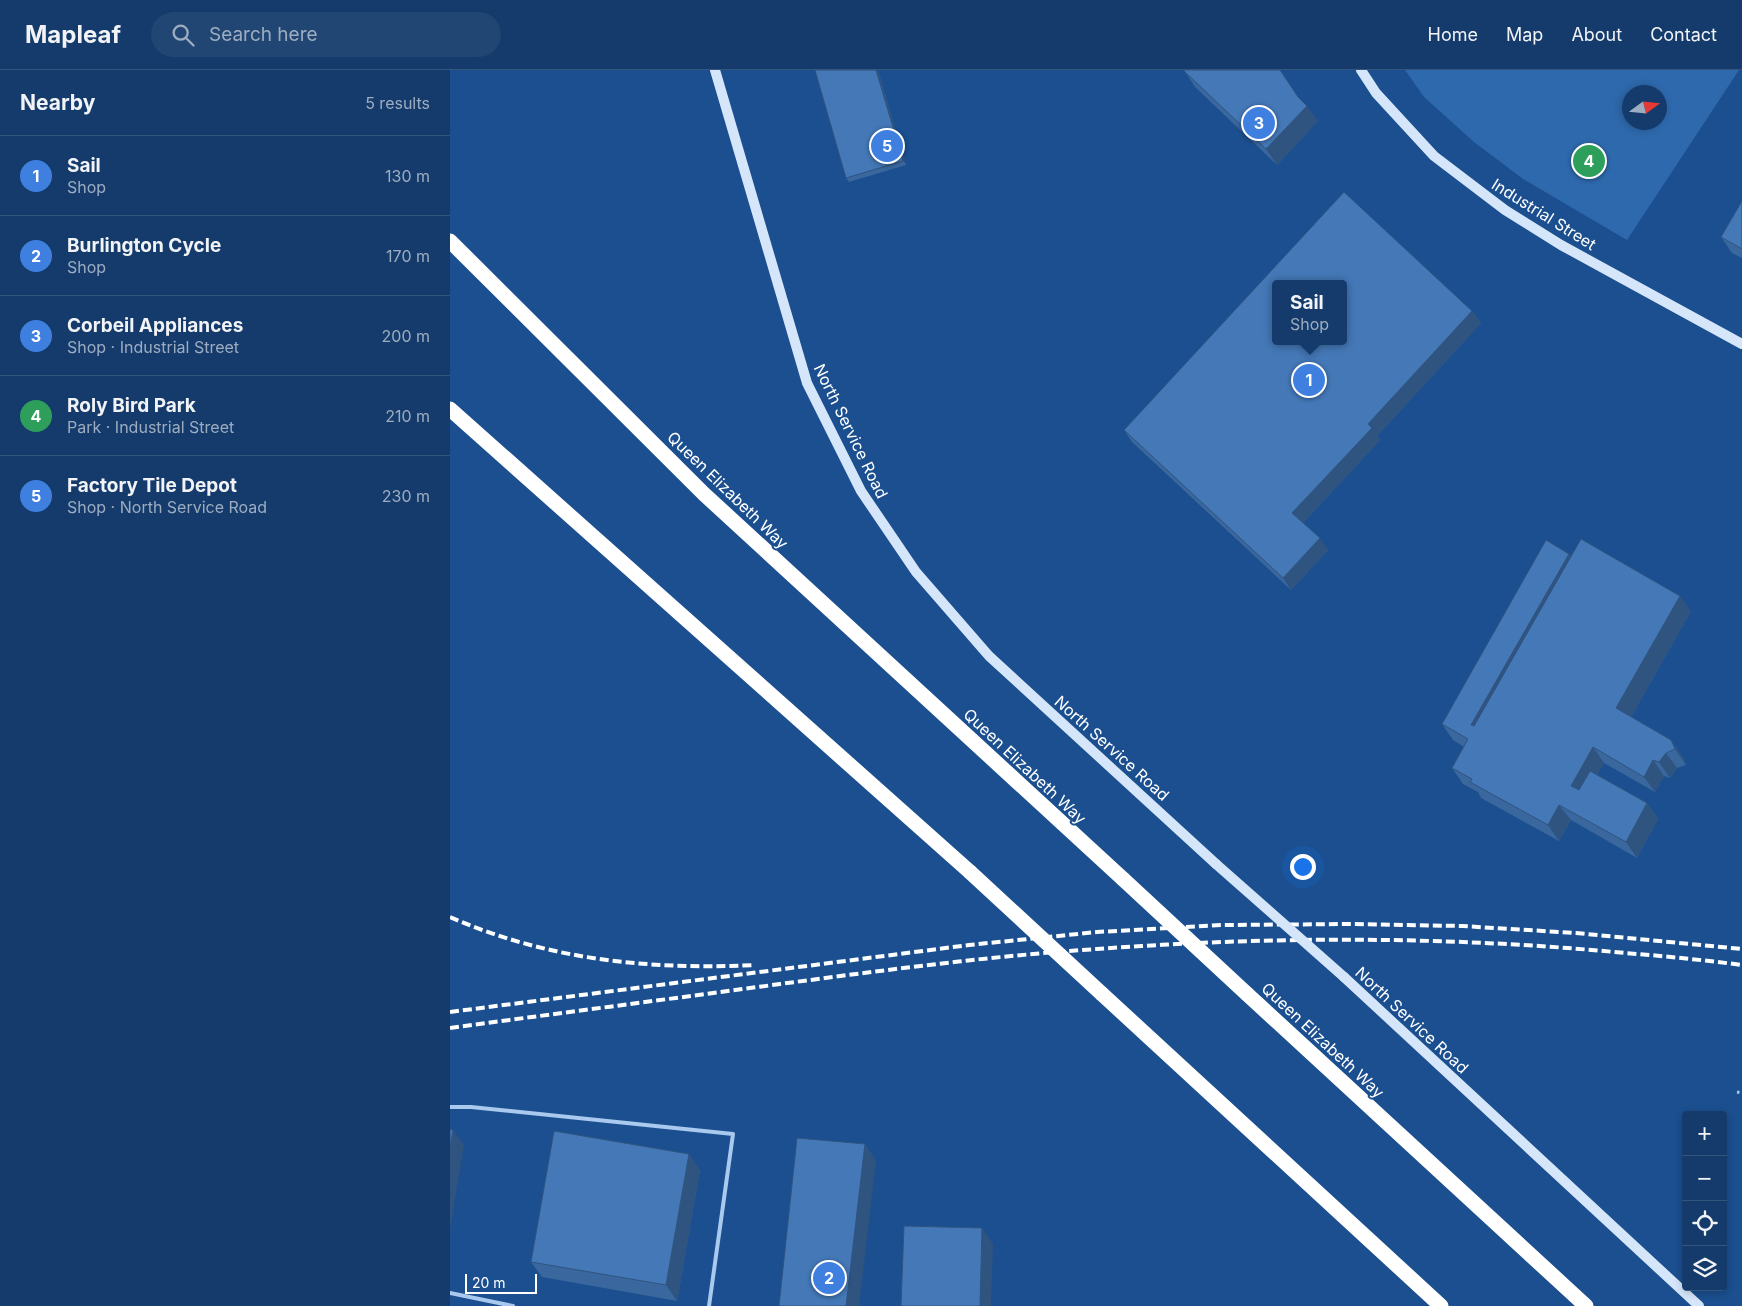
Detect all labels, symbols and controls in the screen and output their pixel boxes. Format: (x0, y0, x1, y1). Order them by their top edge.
search box (151, 12, 501, 57)
text: Mapleaf (25, 20, 121, 49)
icon: search (169, 21, 197, 49)
text: Search here (209, 23, 318, 46)
text: Home (1428, 24, 1478, 45)
text: Map (1506, 24, 1543, 45)
text: About (1571, 24, 1622, 45)
text: Contact (1650, 24, 1717, 45)
north arrow (1622, 85, 1667, 130)
text: Nearby (20, 90, 95, 115)
text: 5 results (365, 93, 430, 113)
pin: 3 (1243, 104, 1275, 142)
pin: 5 (871, 127, 903, 165)
pin: 4 (1573, 142, 1605, 180)
text: Sail (67, 154, 101, 177)
text: 1 (33, 166, 39, 186)
text: 130 m (385, 166, 430, 186)
street label: Industrial Street (1488, 174, 1600, 254)
text: Shop (67, 177, 106, 197)
text: Burlington Cycle (67, 234, 221, 257)
text: 2 (31, 246, 41, 266)
text: 170 m (386, 246, 430, 266)
text: Shop (67, 257, 106, 277)
popup (1272, 280, 1347, 345)
text: Sail (1290, 291, 1324, 314)
text: Corbeil Appliances (67, 314, 243, 337)
text: Shop (1290, 314, 1329, 334)
text: 3 (31, 326, 41, 346)
text: 200 m (382, 326, 430, 346)
text: Shop · Industrial Street (67, 337, 239, 357)
street label: North Service Road (810, 360, 892, 502)
pin: 1 (1293, 361, 1325, 399)
text: Roly Bird Park (67, 394, 196, 417)
text: 4 (31, 406, 41, 426)
text: 210 m (385, 406, 430, 426)
text: Park · Industrial Street (67, 417, 234, 437)
street label: Queen Elizabeth Way (663, 427, 793, 553)
text: Factory Tile Depot (67, 474, 237, 497)
text: 5 (31, 486, 41, 506)
text: 230 m (382, 486, 430, 506)
text: Shop · North Service Road (67, 497, 267, 517)
street label: North Service Road (1051, 691, 1173, 805)
street label: Queen Elizabeth Way (959, 704, 1091, 828)
your location (1290, 854, 1316, 880)
street label: North Service Road (1351, 962, 1473, 1078)
street label: Queen Elizabeth Way (1257, 978, 1389, 1102)
map controls (1682, 1111, 1727, 1291)
button: + (1682, 1111, 1727, 1156)
button: − (1682, 1156, 1727, 1201)
button: locate (1682, 1201, 1727, 1246)
button: layers (1682, 1246, 1727, 1291)
pin: 2 (813, 1259, 845, 1297)
scale bar (465, 1271, 538, 1294)
text: 20 m (472, 1274, 506, 1291)

